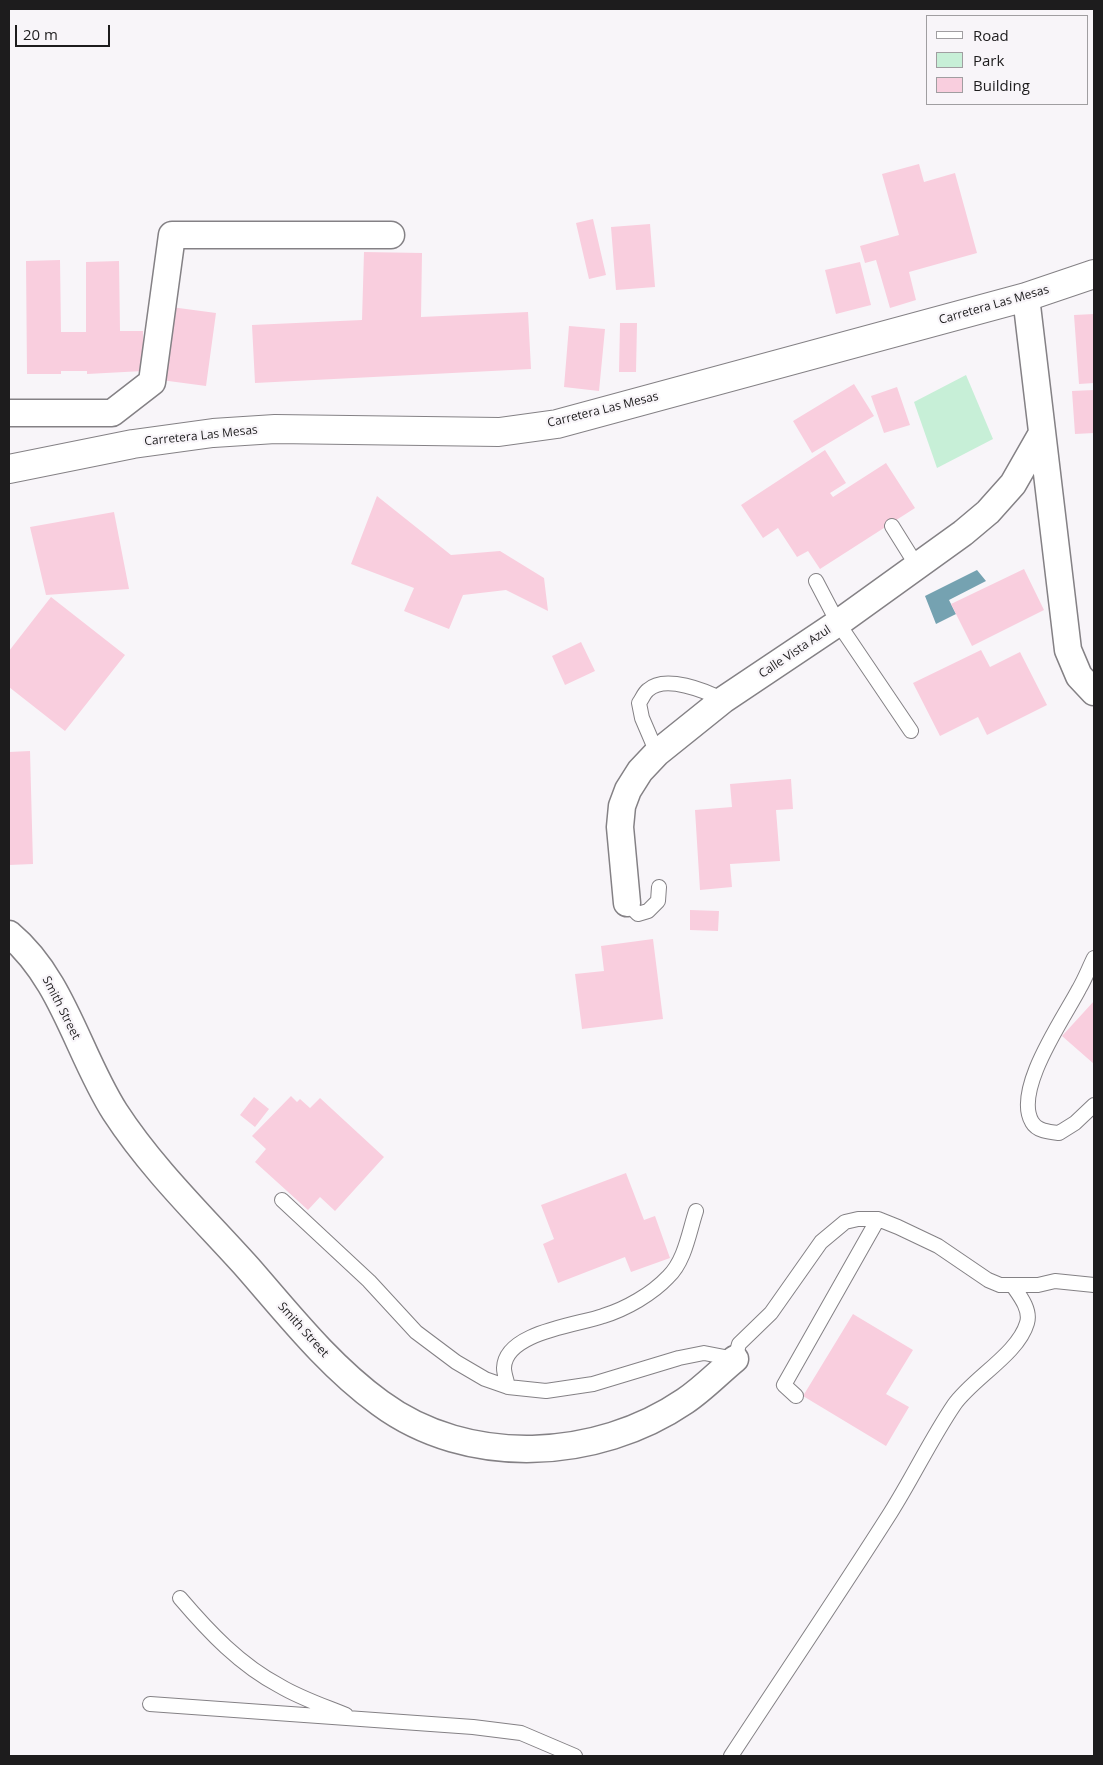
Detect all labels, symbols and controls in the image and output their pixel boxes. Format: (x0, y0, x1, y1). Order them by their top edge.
scale bar (18, 15, 112, 47)
legend (926, 15, 1088, 105)
text: 20 m (23, 24, 58, 44)
text: Road (973, 25, 1009, 45)
text: Park (973, 50, 1004, 70)
text: Building (973, 75, 1030, 95)
street label: Carretera Las Mesas (937, 282, 1051, 328)
street label: Carretera Las Mesas (546, 389, 660, 431)
street label: Carretera Las Mesas (144, 423, 258, 449)
street label: Calle Vista Azul (756, 623, 834, 681)
street label: Smith Street (39, 974, 83, 1042)
street label: Smith Street (275, 1300, 331, 1360)

